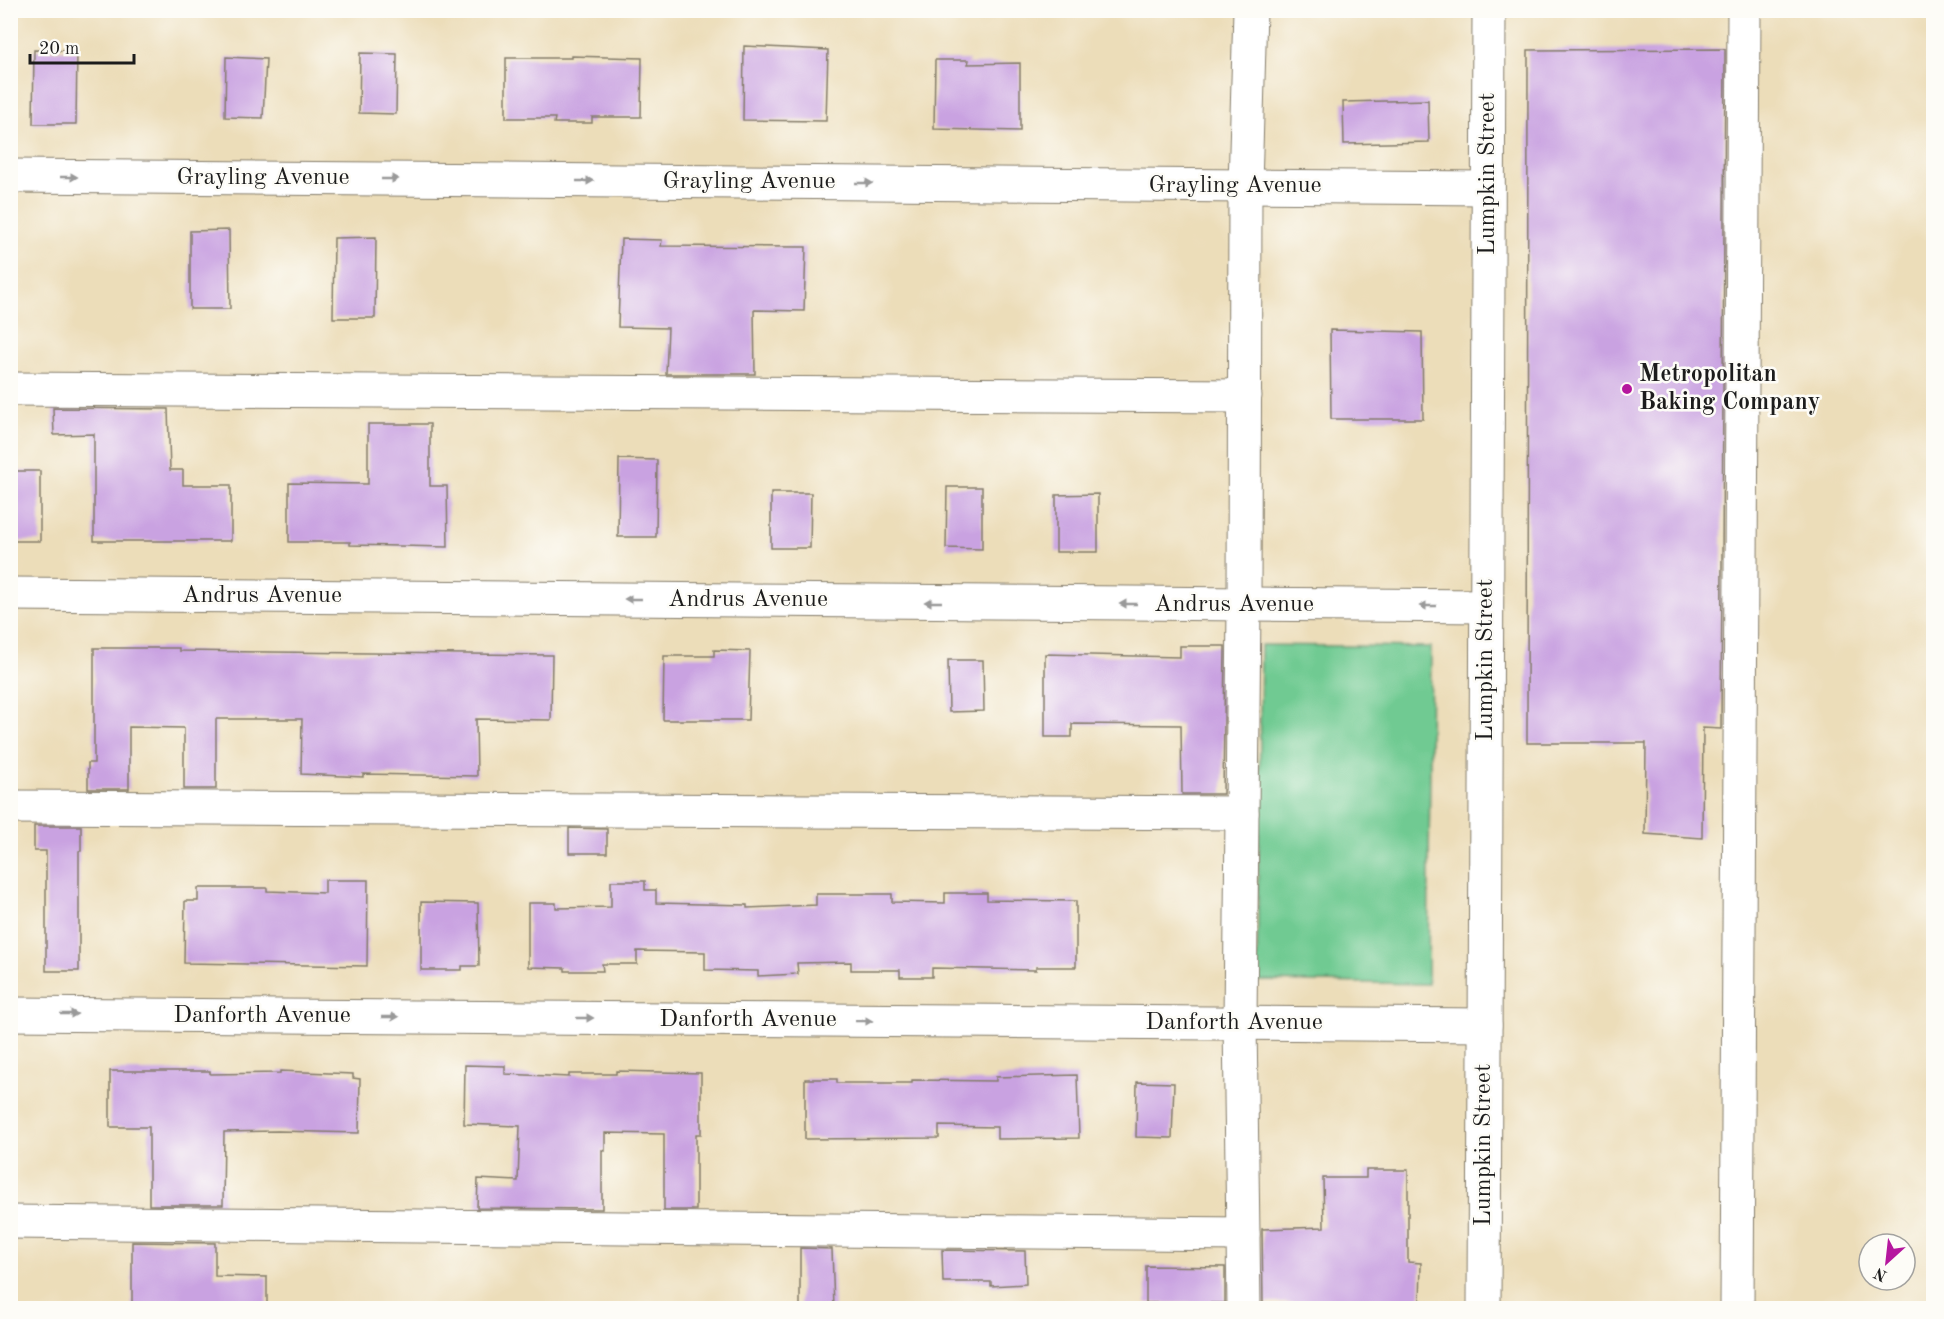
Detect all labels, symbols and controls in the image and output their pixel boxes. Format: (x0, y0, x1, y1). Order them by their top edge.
scale bar (30, 27, 134, 65)
text: 20 m (39, 40, 79, 58)
street label: Lumpkin Street (1476, 93, 1500, 255)
street label: Grayling Avenue (176, 166, 350, 190)
street label: Grayling Avenue (662, 170, 836, 194)
one-way arrow (59, 172, 78, 182)
one-way arrow (380, 174, 399, 184)
street label: Grayling Avenue (1148, 174, 1322, 198)
one-way arrow (575, 176, 594, 186)
one-way arrow (854, 178, 873, 188)
place label: Metropolitan Baking Company (1639, 363, 1820, 415)
marker: Metropolitan Baking Company (1620, 382, 1634, 396)
street label: Lumpkin Street (1474, 579, 1498, 741)
street label: Andrus Avenue (182, 584, 342, 608)
street label: Andrus Avenue (668, 588, 828, 612)
street label: Andrus Avenue (1154, 593, 1314, 617)
one-way arrow (623, 595, 642, 604)
one-way arrow (923, 597, 942, 607)
one-way arrow (1118, 599, 1137, 609)
one-way arrow (1418, 601, 1437, 611)
street label: Danforth Avenue (173, 1004, 351, 1028)
street label: Danforth Avenue (659, 1008, 837, 1032)
one-way arrow (59, 1009, 78, 1019)
street label: Danforth Avenue (1145, 1011, 1323, 1035)
one-way arrow (380, 1012, 399, 1022)
one-way arrow (575, 1013, 594, 1023)
one-way arrow (854, 1016, 873, 1025)
street label: Lumpkin Street (1472, 1064, 1496, 1226)
north arrow (1857, 1232, 1917, 1292)
text: N (1871, 1263, 1890, 1283)

